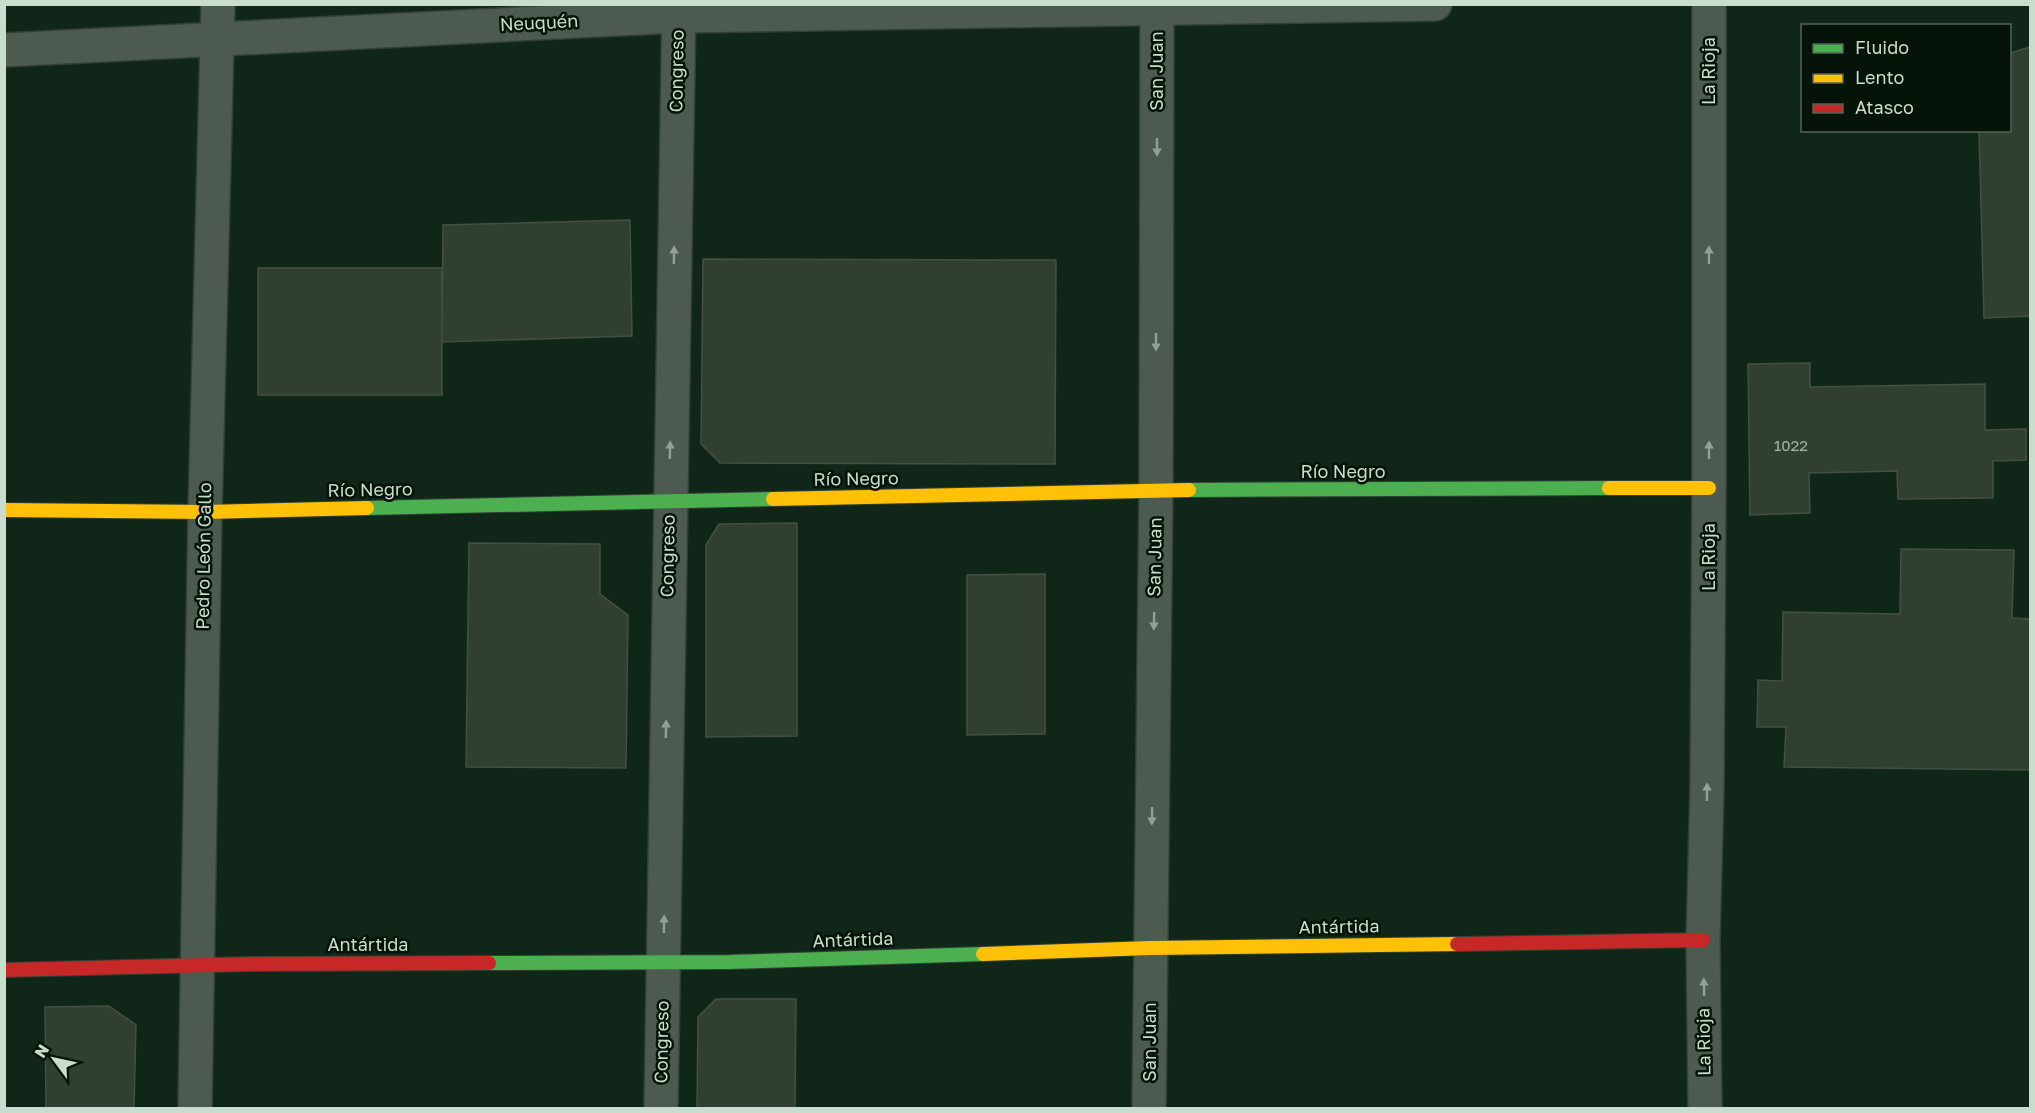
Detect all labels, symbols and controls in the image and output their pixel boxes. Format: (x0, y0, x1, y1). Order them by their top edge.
street label: Neuquén (499, 9, 579, 35)
legend (1801, 24, 2011, 132)
street label: Congreso (664, 29, 688, 113)
street label: San Juan (1145, 31, 1167, 111)
text: Fluido (1855, 36, 1909, 58)
street label: La Rioja (1697, 37, 1719, 105)
text: Lento (1855, 66, 1904, 88)
text: Atasco (1855, 96, 1914, 118)
one-way arrow (1152, 137, 1162, 156)
one-way arrow (669, 246, 679, 265)
one-way arrow (1704, 246, 1714, 265)
one-way arrow (1151, 332, 1161, 351)
house number: 1022 (1774, 436, 1808, 454)
one-way arrow (665, 441, 675, 460)
one-way arrow (1704, 441, 1714, 460)
street label: Río Negro (1300, 460, 1386, 482)
street label: Río Negro (813, 466, 899, 490)
street label: Río Negro (327, 477, 413, 501)
street label: Pedro León Gallo (191, 482, 215, 630)
street label: Congreso (655, 514, 679, 598)
street label: San Juan (1142, 517, 1166, 597)
street label: La Rioja (1697, 523, 1719, 591)
one-way arrow (1150, 611, 1159, 630)
one-way arrow (662, 720, 671, 739)
one-way arrow (1702, 783, 1712, 802)
one-way arrow (1147, 806, 1157, 825)
street label: Antártida (1298, 914, 1380, 938)
one-way arrow (659, 915, 669, 934)
street label: Antártida (812, 927, 894, 951)
street label: Antártida (328, 933, 408, 955)
one-way arrow (1699, 978, 1709, 997)
street label: Congreso (649, 1000, 673, 1084)
street label: San Juan (1138, 1002, 1160, 1082)
street label: La Rioja (1691, 1008, 1715, 1076)
north arrow (24, 1029, 84, 1089)
text: N (30, 1040, 53, 1061)

